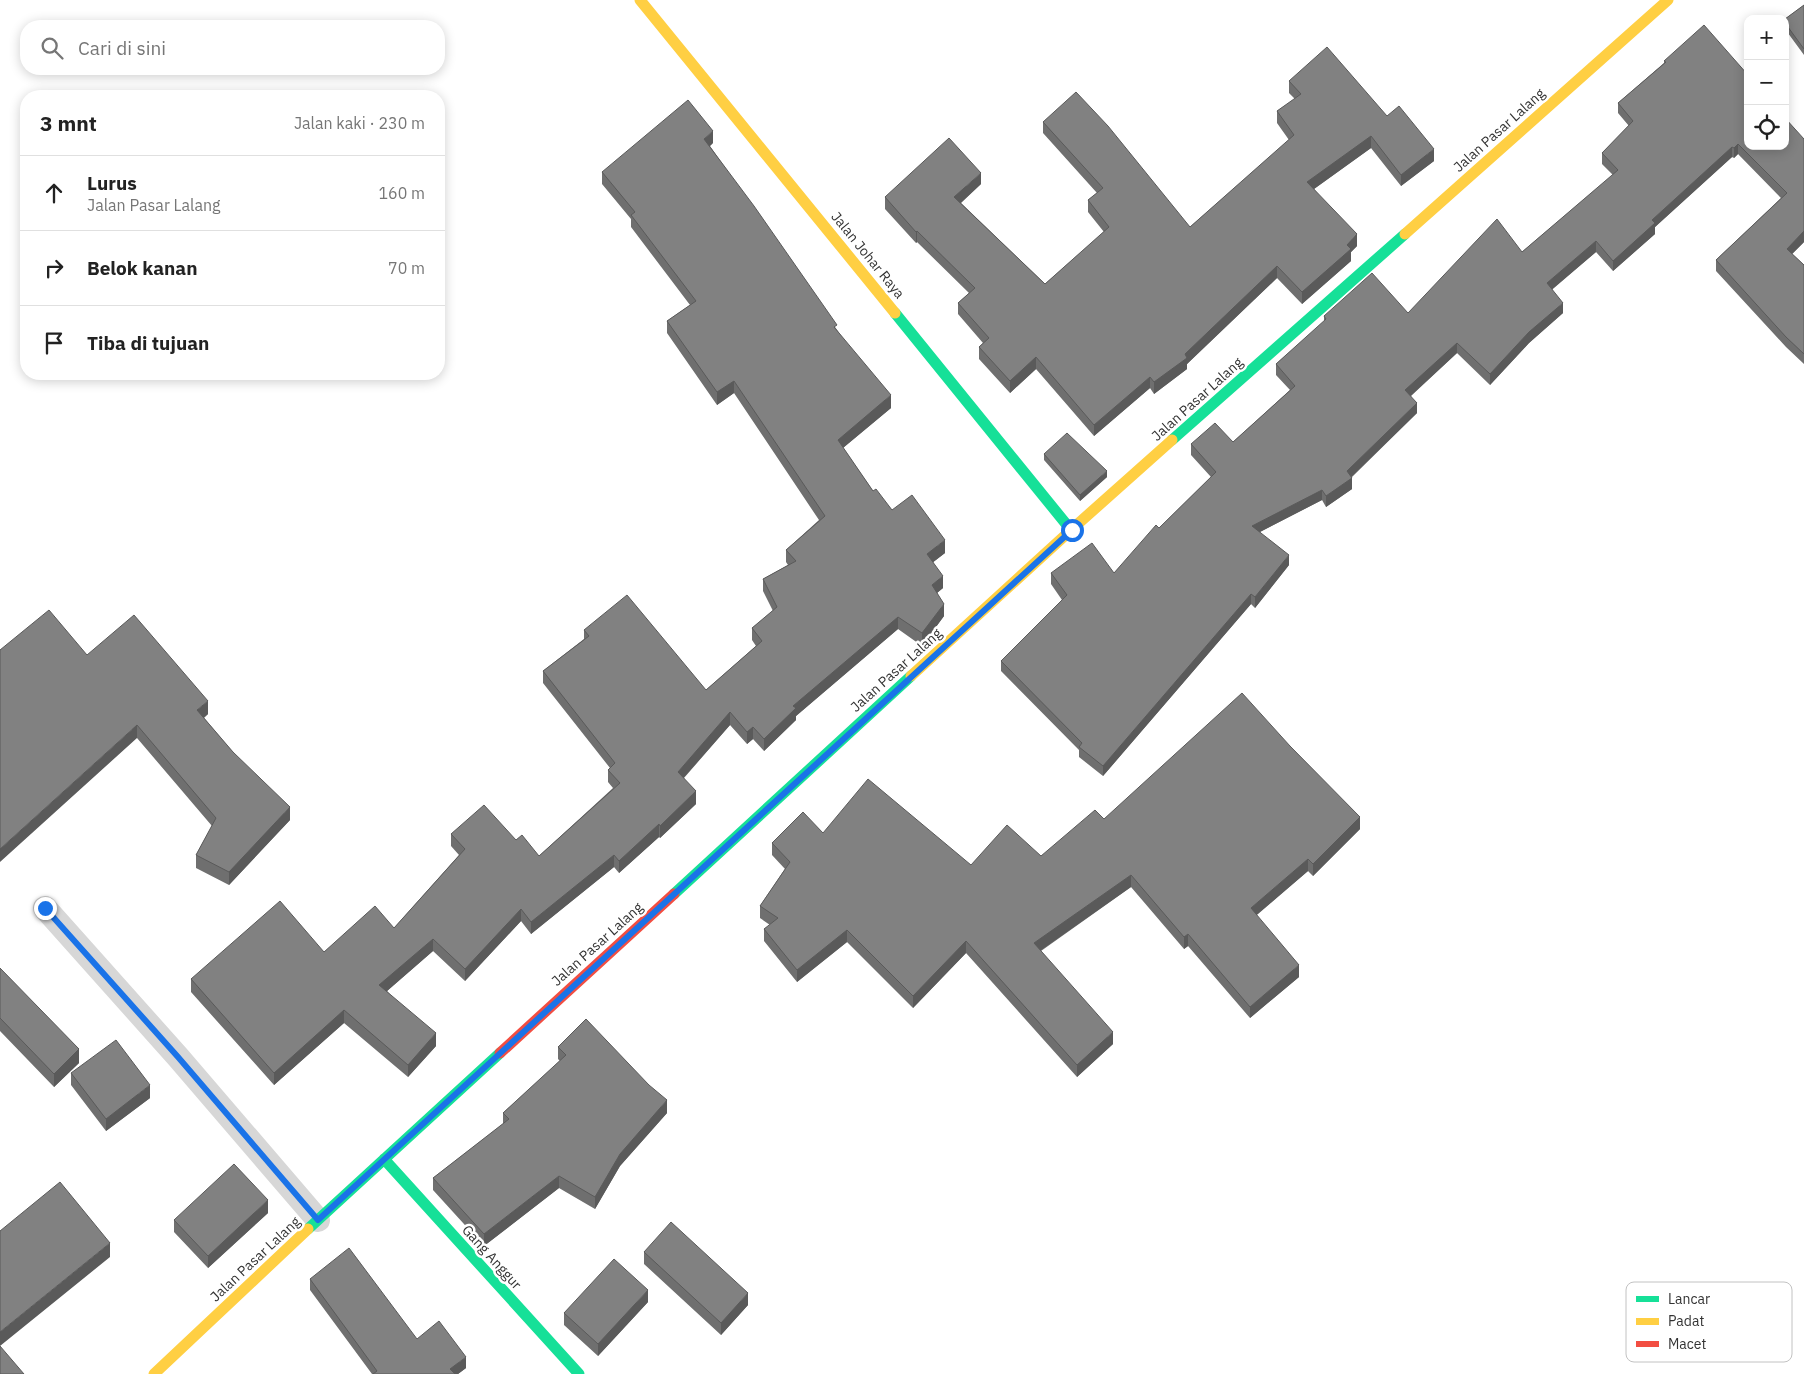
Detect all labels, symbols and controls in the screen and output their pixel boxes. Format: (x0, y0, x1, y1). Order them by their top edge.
map controls (1744, 15, 1789, 150)
button: + (1744, 15, 1789, 60)
search box (20, 20, 445, 75)
icon: search (38, 34, 66, 62)
text: Cari di sini (78, 36, 166, 60)
button: − (1744, 60, 1789, 105)
street label: Jalan Pasar Lalang (1450, 84, 1549, 176)
button: locate (1744, 105, 1789, 150)
text: 3 mnt (40, 109, 97, 137)
text: Jalan kaki · 230 m (294, 113, 425, 133)
text: Lurus (87, 171, 137, 195)
icon: ahead (40, 179, 68, 207)
text: 160 m (378, 183, 425, 203)
text: Jalan Pasar Lalang (87, 195, 221, 215)
street label: Jalan Johar Raya (827, 208, 909, 302)
icon: right (40, 254, 68, 282)
text: Belok kanan (87, 256, 198, 280)
text: 70 m (388, 258, 425, 278)
icon: arrive (40, 329, 68, 357)
text: Tiba di tujuan (87, 331, 209, 355)
street label: Jalan Pasar Lalang (1148, 353, 1247, 445)
route start (1061, 519, 1084, 542)
street label: Jalan Pasar Lalang (847, 624, 946, 716)
route end (34, 897, 57, 920)
street label: Jalan Pasar Lalang (548, 898, 647, 990)
street label: Jalan Pasar Lalang (206, 1212, 304, 1305)
street label: Gang Anggur (458, 1221, 526, 1293)
legend (1626, 1282, 1792, 1362)
text: Lancar (1668, 1290, 1710, 1308)
text: Padat (1668, 1312, 1704, 1330)
text: Macet (1668, 1335, 1706, 1353)

